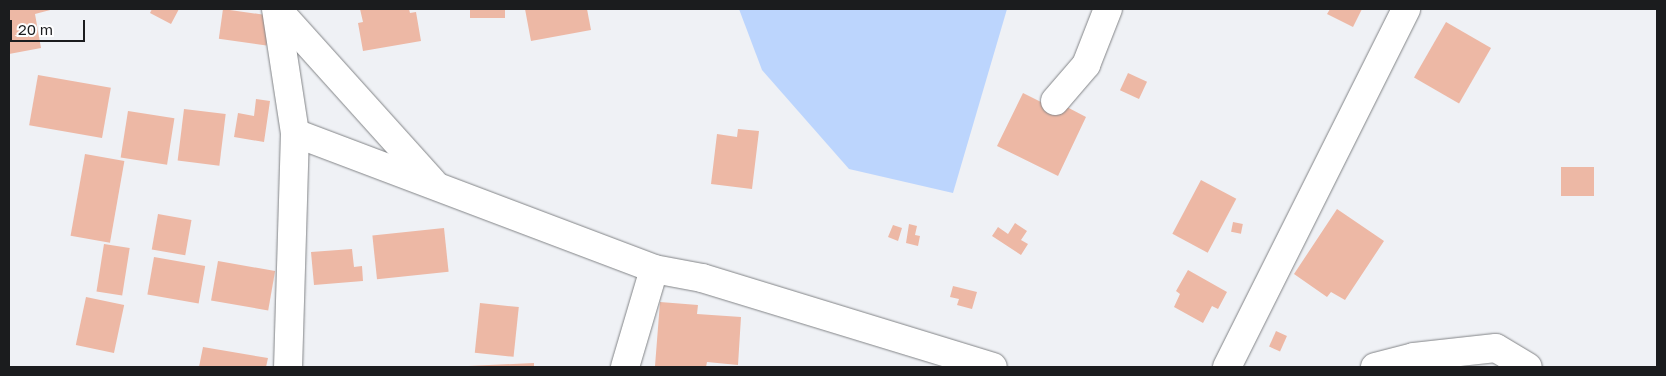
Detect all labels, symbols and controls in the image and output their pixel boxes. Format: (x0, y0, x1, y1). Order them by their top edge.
scale bar (12, 10, 88, 42)
text: 20 m (18, 20, 53, 38)

